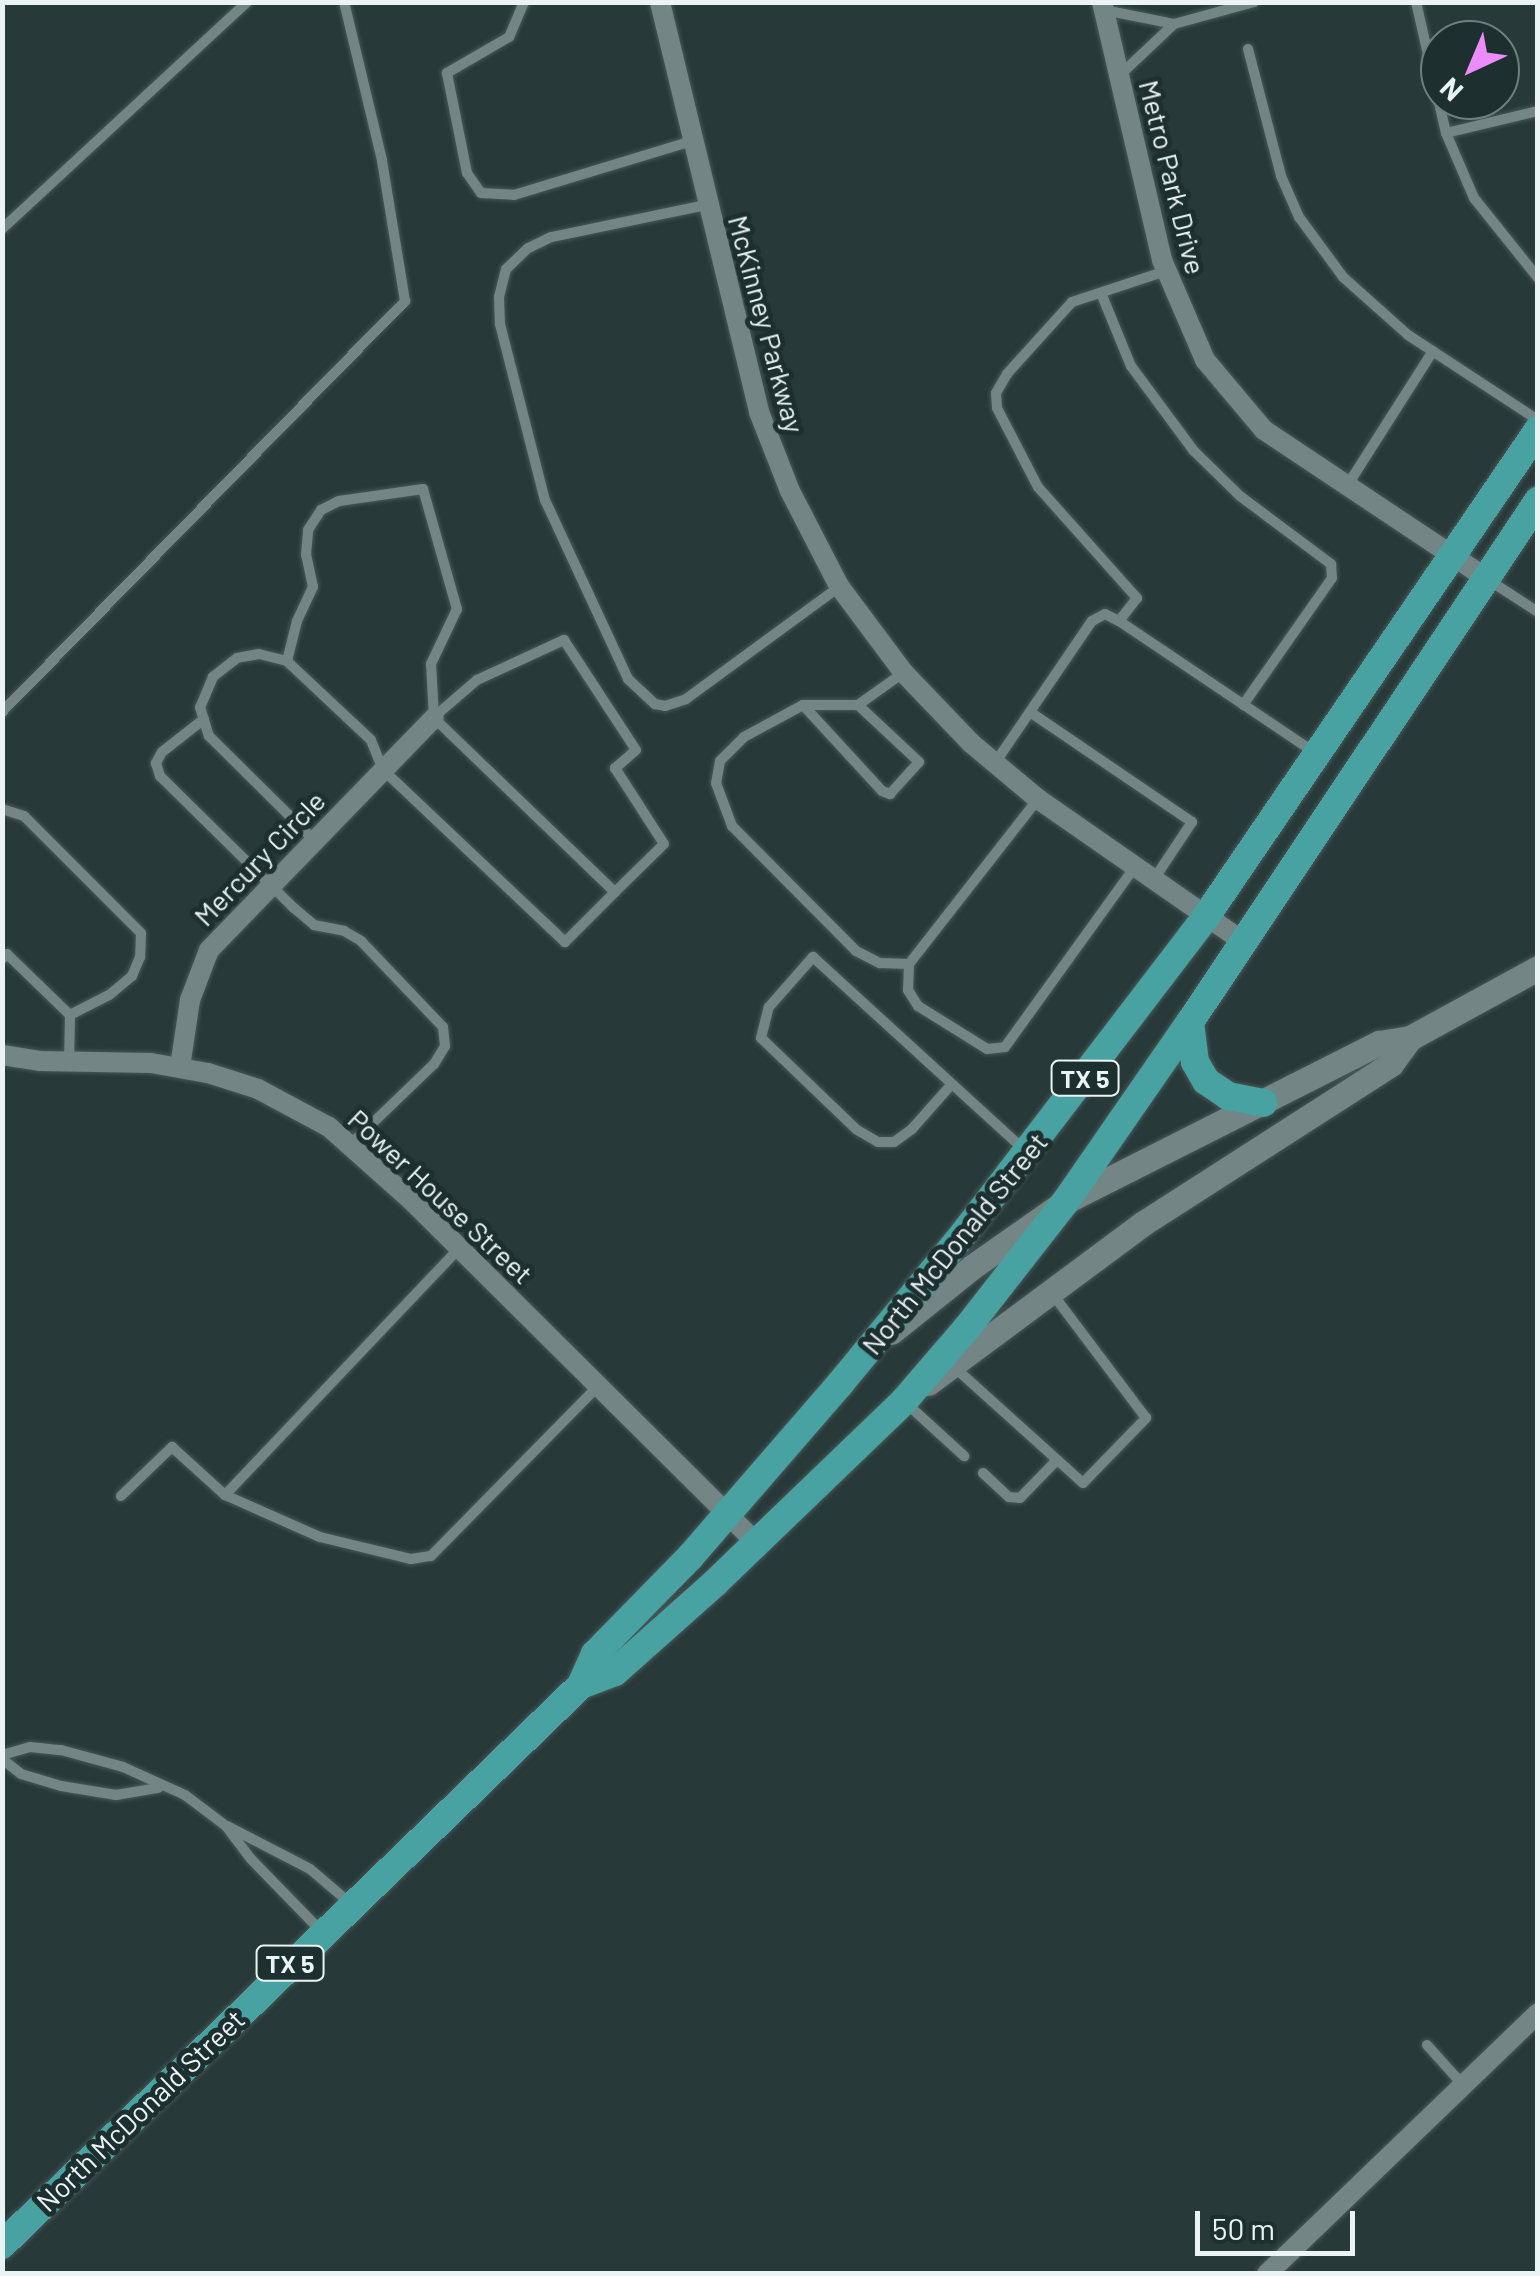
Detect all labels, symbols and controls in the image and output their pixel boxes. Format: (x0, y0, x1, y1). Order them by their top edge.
north arrow (1420, 20, 1520, 120)
text: N (1432, 71, 1469, 109)
street label: Metro Park Drive (1133, 76, 1213, 278)
street label: McKinney Parkway (722, 212, 812, 436)
street label: Mercury Circle (186, 784, 332, 932)
road number: TX 5 (1050, 1058, 1120, 1098)
street label: Power House Street (342, 1102, 540, 1290)
street label: North McDonald Street (854, 1125, 1054, 1361)
road number: TX 5 (255, 1943, 325, 1983)
street label: North McDonald Street (29, 2002, 251, 2218)
scale bar (1200, 2191, 1360, 2253)
text: 50 m (1212, 2210, 1275, 2246)

